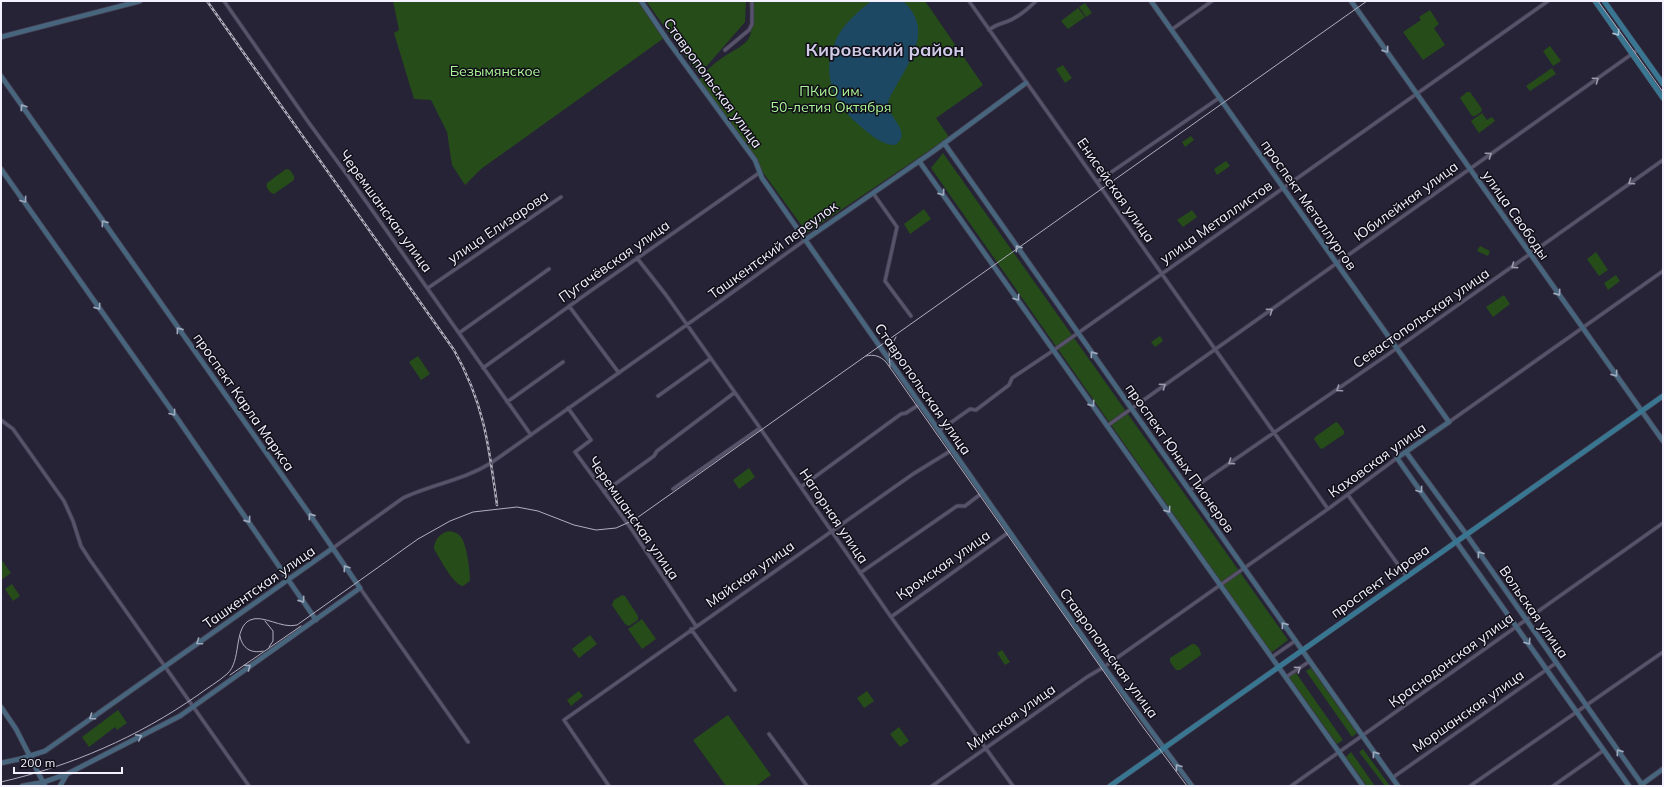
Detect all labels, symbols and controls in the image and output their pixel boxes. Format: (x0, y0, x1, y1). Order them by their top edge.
street label: Ставропольская улица (660, 14, 766, 152)
one-way arrow (1612, 29, 1620, 36)
district label: Кировский район (806, 38, 964, 61)
one-way arrow (1381, 46, 1389, 53)
park label: Безымянское (450, 62, 541, 80)
one-way arrow (1592, 77, 1599, 85)
park label: ПКиО им. 50-летия Октября (770, 82, 892, 116)
one-way arrow (21, 105, 28, 112)
street label: Енисейская улица (1073, 134, 1159, 246)
street label: проспект Металлургов (1257, 136, 1361, 274)
street label: Черемшанская улица (336, 146, 436, 276)
one-way arrow (1485, 153, 1492, 160)
street label: Юбилейная улица (1350, 157, 1462, 245)
street label: улица Свободы (1478, 167, 1554, 263)
street label: улица Металлистов (1156, 176, 1276, 268)
one-way arrow (1628, 177, 1635, 185)
street label: улица Елизарова (444, 187, 552, 267)
one-way arrow (937, 188, 944, 195)
one-way arrow (19, 196, 26, 203)
street label: Ташкентский переулок (705, 197, 842, 303)
street label: Пугачёвская улица (555, 216, 673, 306)
one-way arrow (102, 221, 109, 228)
one-way arrow (1016, 245, 1023, 252)
one-way arrow (1511, 261, 1518, 268)
street label: Севастопольская улица (1349, 264, 1493, 372)
one-way arrow (1553, 289, 1560, 296)
one-way arrow (1012, 294, 1019, 301)
one-way arrow (93, 303, 101, 310)
one-way arrow (1265, 309, 1272, 316)
street label: Ставропольская улица (871, 320, 975, 458)
one-way arrow (176, 327, 184, 334)
street label: проспект Карла Маркса (189, 329, 299, 475)
one-way arrow (1090, 351, 1098, 358)
one-way arrow (1610, 370, 1618, 377)
street label: проспект Юных Пионеров (1122, 380, 1239, 536)
one-way arrow (1159, 384, 1166, 391)
one-way arrow (1336, 384, 1343, 391)
one-way arrow (1087, 400, 1094, 407)
one-way arrow (168, 409, 175, 416)
street label: Каховская улица (1325, 418, 1429, 502)
street label: Черемшанская улица (585, 453, 683, 583)
one-way arrow (1229, 457, 1236, 464)
street label: Нагорная улица (795, 465, 873, 567)
one-way arrow (1415, 485, 1422, 492)
one-way arrow (1163, 506, 1170, 513)
one-way arrow (309, 513, 316, 520)
one-way arrow (243, 515, 250, 522)
street label: Кромская улица (893, 526, 993, 604)
street label: Майская улица (702, 537, 798, 611)
street label: проспект Кирова (1327, 540, 1433, 622)
street label: Ташкентская улица (200, 542, 318, 632)
one-way arrow (1478, 552, 1485, 559)
street label: Вольская улица (1495, 562, 1573, 662)
one-way arrow (343, 565, 351, 572)
street label: Ставропольская улица (1056, 584, 1162, 722)
one-way arrow (297, 596, 305, 603)
street label: Краснодонская улица (1385, 609, 1517, 711)
one-way arrow (1281, 622, 1289, 629)
one-way arrow (196, 637, 203, 644)
one-way arrow (1523, 637, 1530, 644)
one-way arrow (244, 664, 251, 672)
street label: Моршанская улица (1409, 666, 1527, 756)
one-way arrow (1293, 667, 1300, 674)
street label: Минская улица (963, 680, 1059, 754)
one-way arrow (90, 712, 97, 719)
one-way arrow (135, 734, 142, 742)
scale bar (14, 749, 122, 775)
one-way arrow (1617, 750, 1624, 757)
one-way arrow (1372, 751, 1380, 758)
text: 200 m (20, 755, 55, 770)
one-way arrow (1175, 764, 1183, 771)

